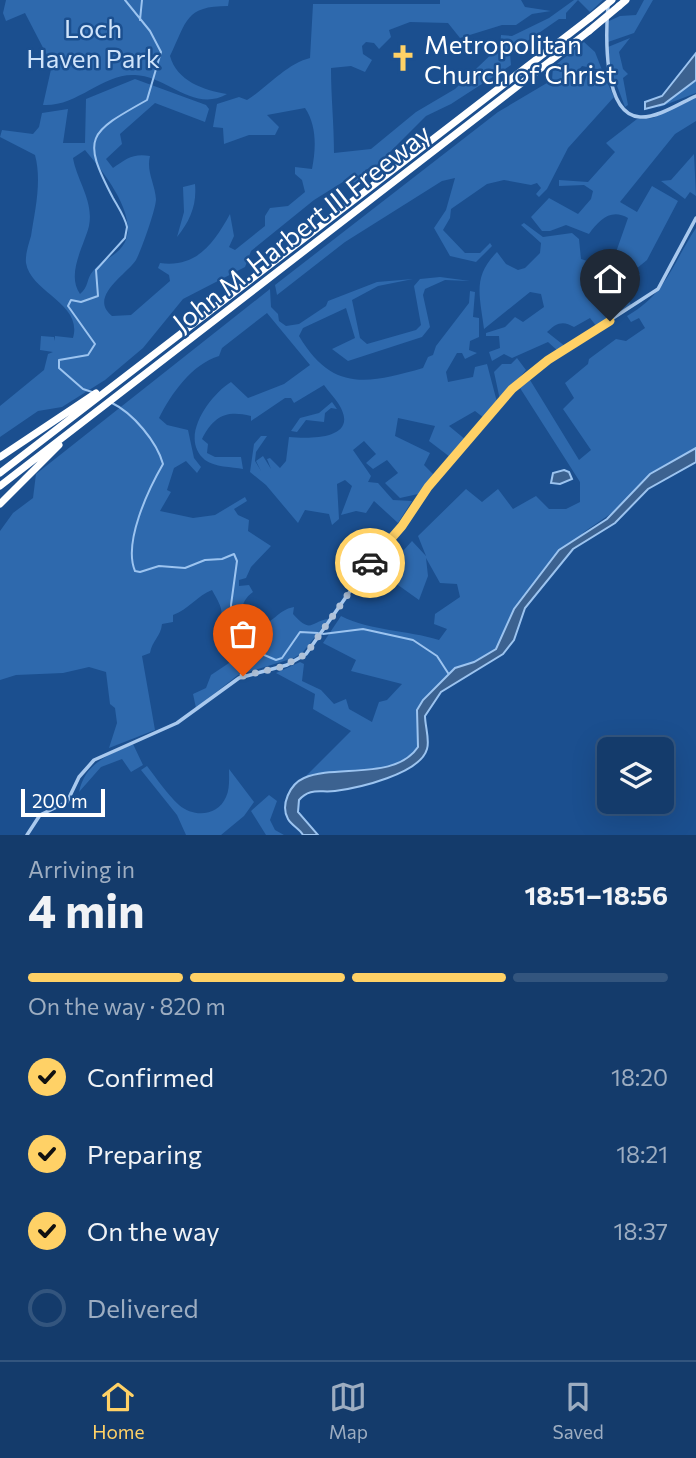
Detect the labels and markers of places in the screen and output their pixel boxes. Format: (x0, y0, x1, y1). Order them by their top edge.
place label: Metropolitan Church of Christ (424, 28, 617, 89)
church icon: Metropolitan Church of Christ (388, 43, 418, 73)
pin (580, 249, 640, 321)
pin (213, 604, 273, 676)

